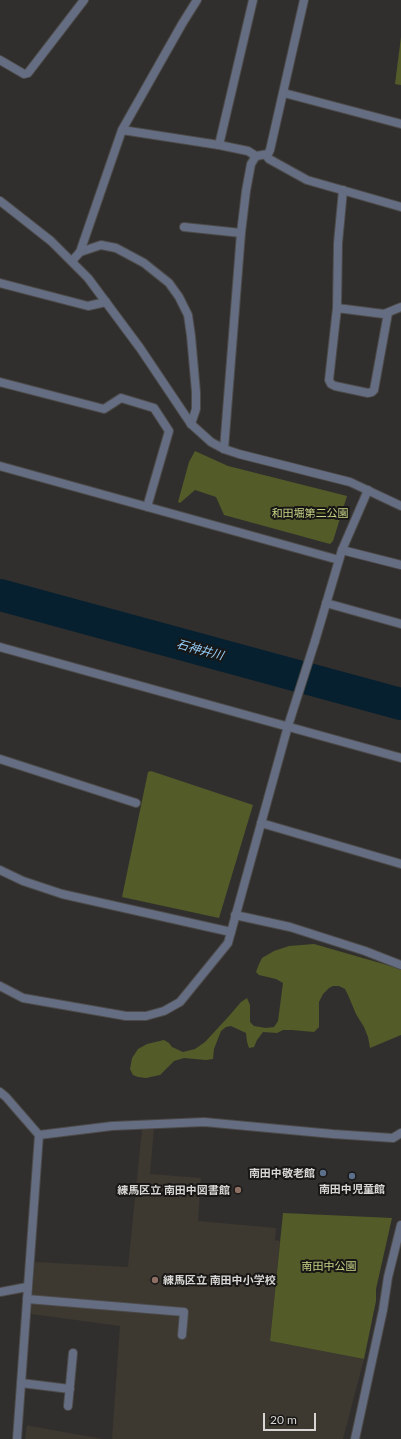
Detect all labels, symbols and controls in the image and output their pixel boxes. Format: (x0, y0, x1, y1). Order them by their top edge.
park label: 和田堀第二公園 (272, 506, 348, 520)
water label: 石神井川 (175, 637, 225, 663)
place label: 南田中敬老館 (249, 1166, 315, 1180)
marker: 南田中敬老館 (318, 1168, 328, 1178)
marker: 南田中児童館 (347, 1171, 357, 1181)
place label: 南田中児童館 (319, 1182, 385, 1196)
place label: 練馬区立 南田中図書館 (117, 1183, 230, 1197)
marker: 練馬区立 南田中図書館 (233, 1185, 243, 1195)
park label: 南田中公園 (302, 1259, 356, 1273)
place label: 練馬区立 南田中小学校 (163, 1273, 276, 1287)
marker: 練馬区立 南田中小学校 (150, 1275, 160, 1285)
scale bar (265, 1405, 318, 1431)
text: 20 m (270, 1412, 297, 1427)

